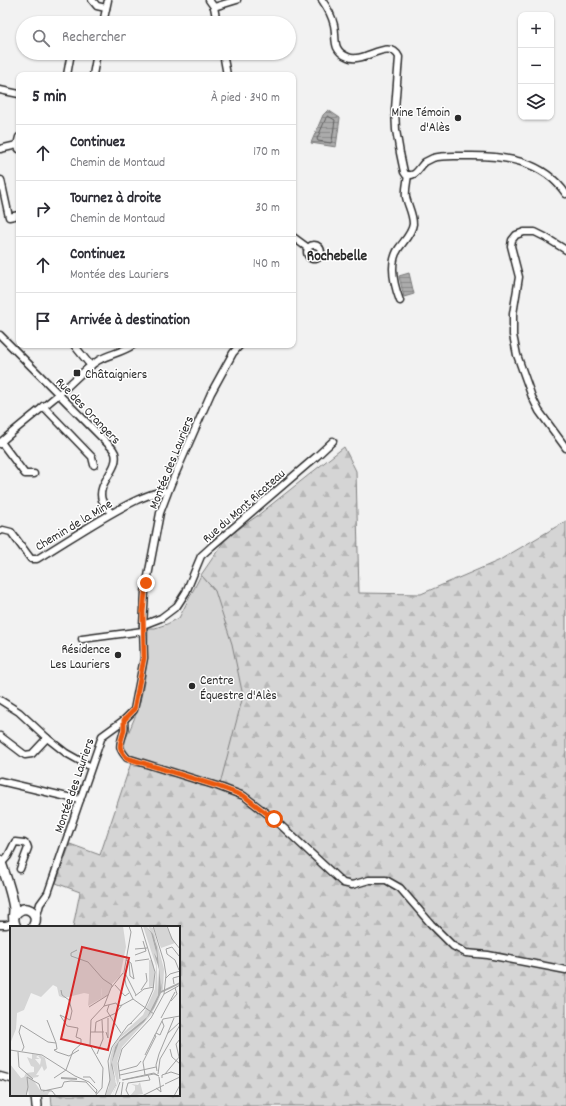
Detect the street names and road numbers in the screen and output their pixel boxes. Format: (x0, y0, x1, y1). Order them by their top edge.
street label: Rue des Orangers (50, 374, 124, 450)
street label: Montée des Lauriers (145, 413, 200, 512)
street label: Rue du Mont Ricateau (199, 465, 290, 548)
street label: Chemin de la Mine (32, 495, 117, 557)
street label: Montée des Lauriers (50, 736, 100, 836)

